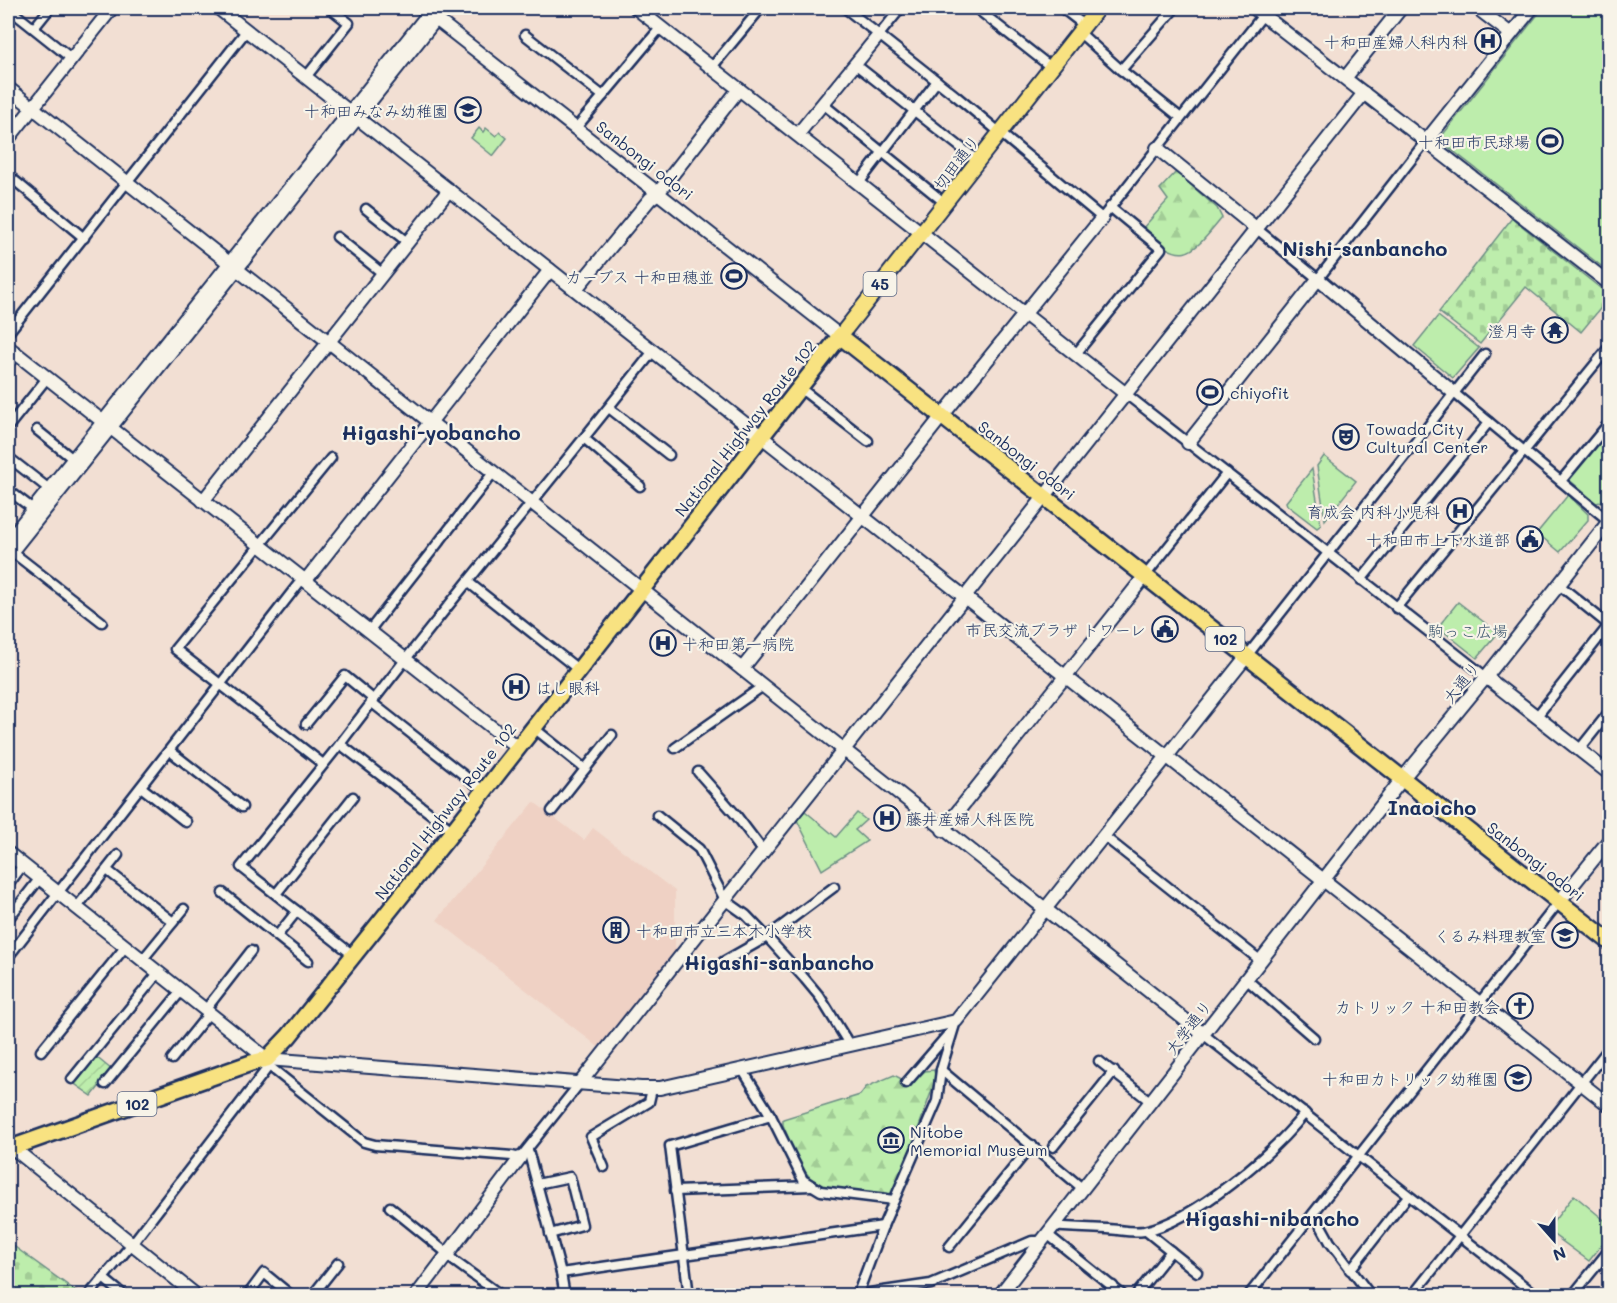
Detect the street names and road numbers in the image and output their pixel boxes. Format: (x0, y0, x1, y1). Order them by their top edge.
street label: Sanbongi odori (592, 115, 698, 205)
street label: 切田通り (928, 130, 984, 194)
road number: 45 (864, 272, 896, 296)
street label: National Highway Route 102 (670, 336, 820, 520)
street label: Sanbongi odori (974, 415, 1080, 505)
road number: 102 (1206, 627, 1244, 651)
street label: 大通り (1438, 657, 1484, 707)
street label: National Highway Route 102 (370, 719, 520, 903)
street label: Sanbongi odori (1483, 816, 1589, 906)
street label: 大学通り (1160, 995, 1216, 1059)
road number: 102 (118, 1092, 156, 1116)

